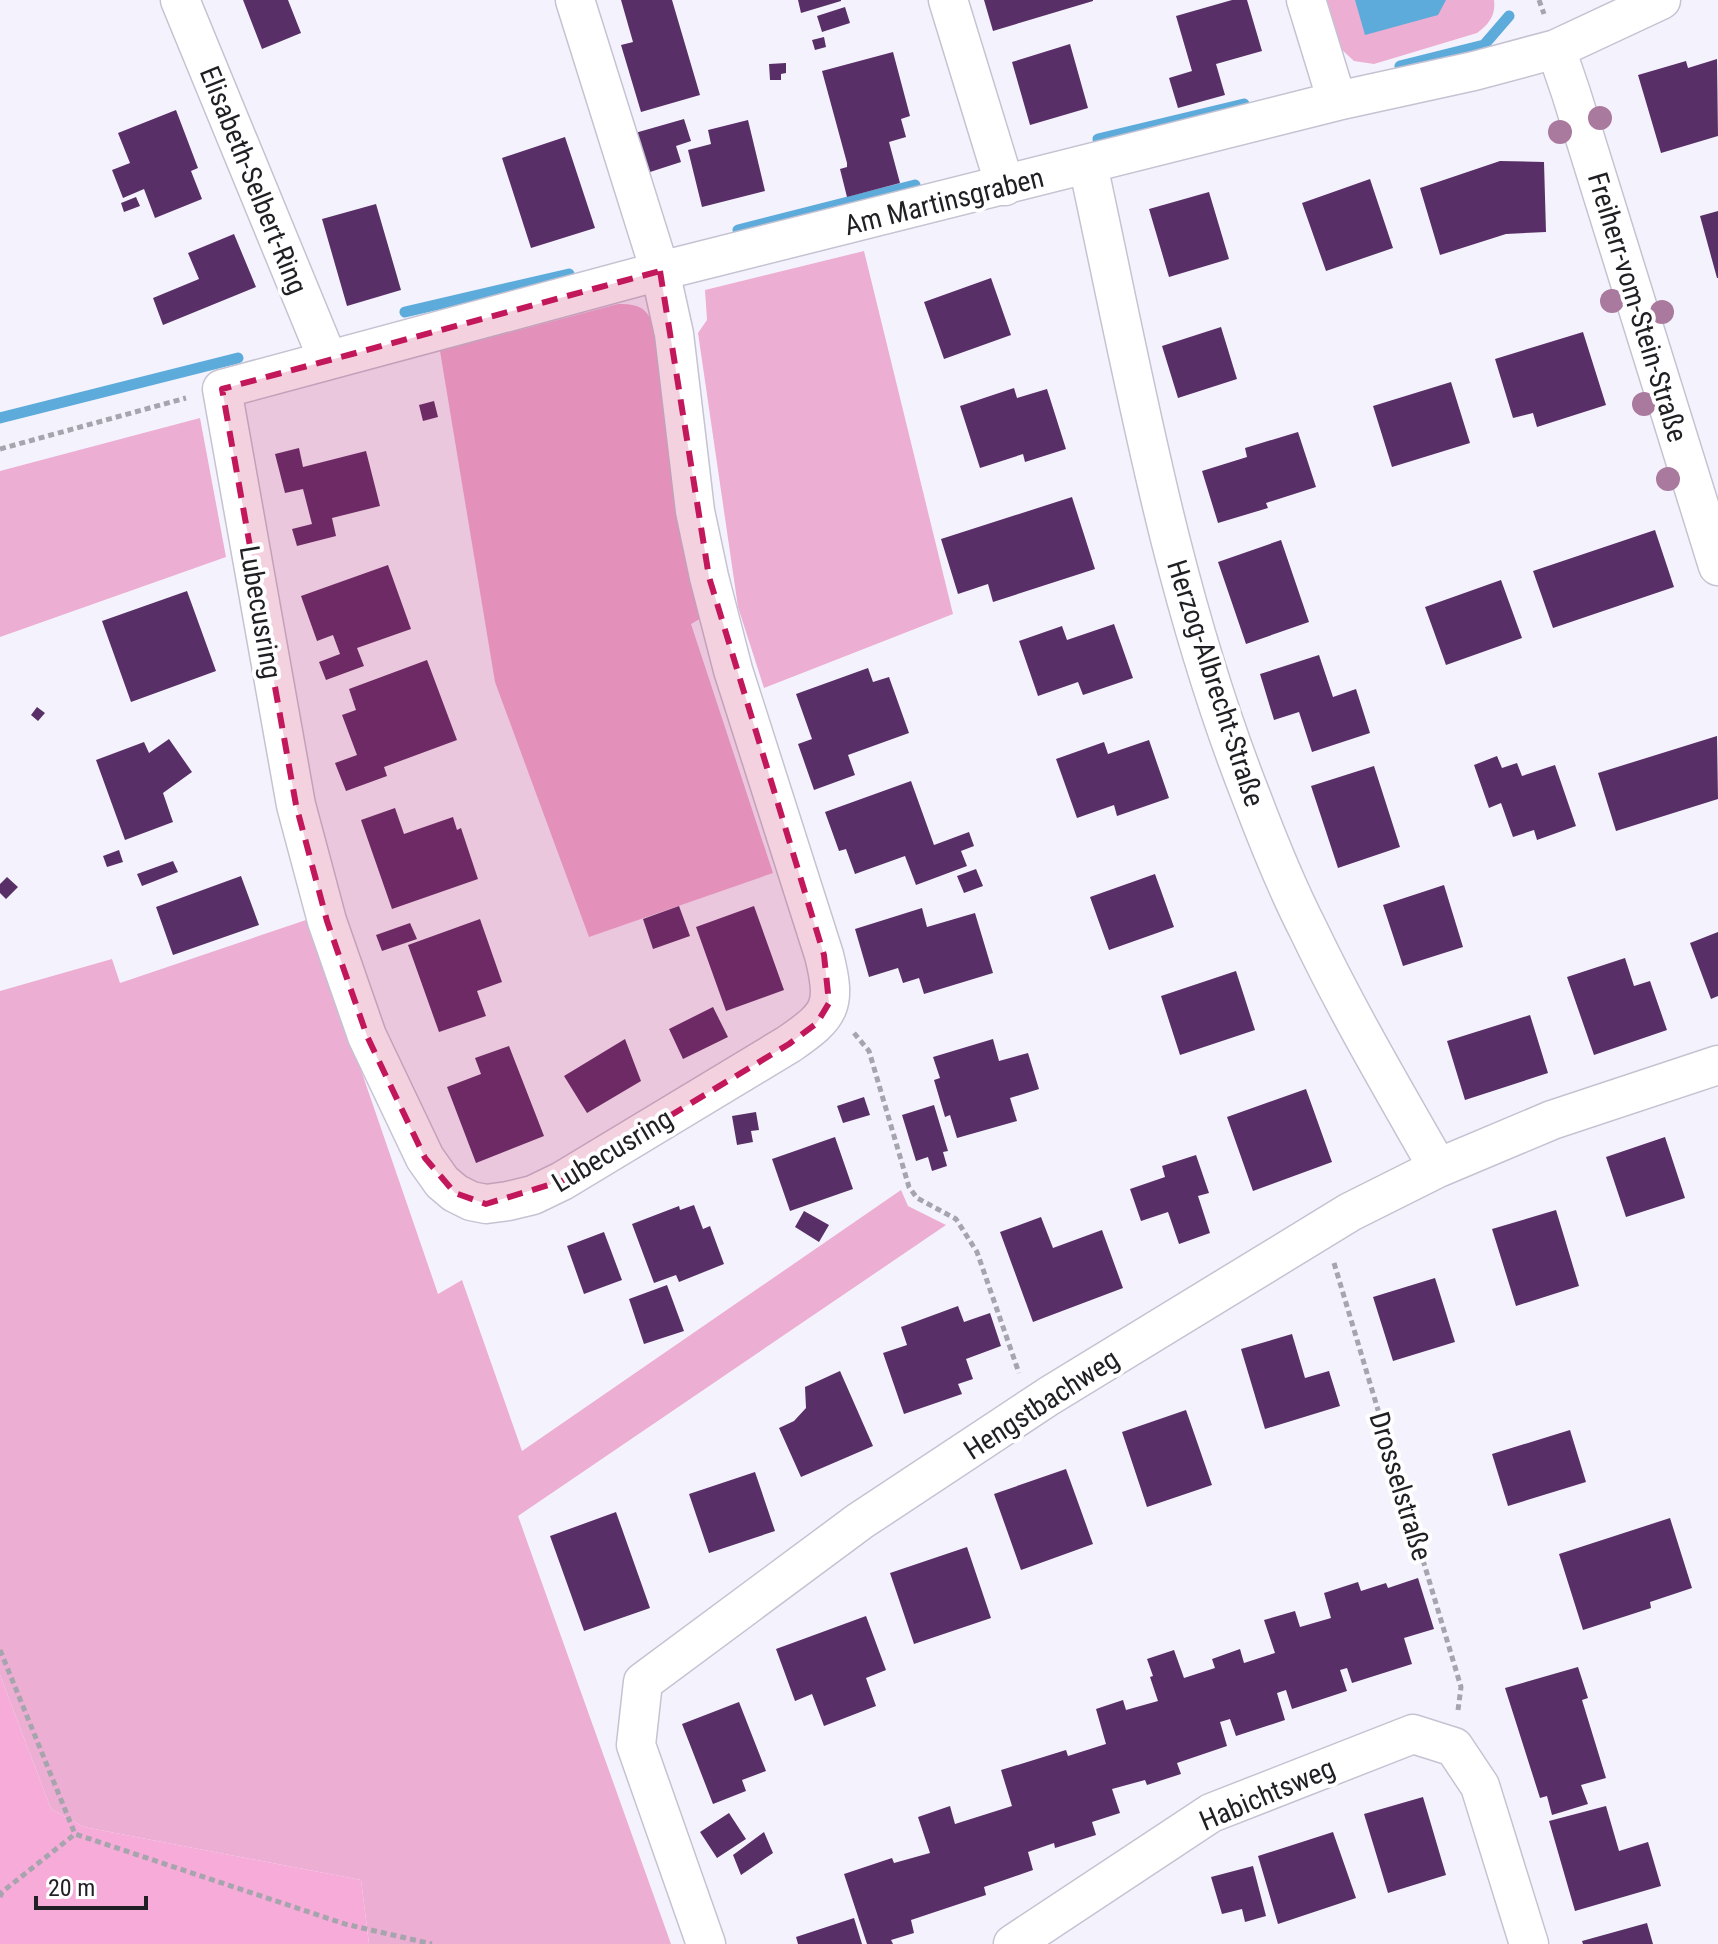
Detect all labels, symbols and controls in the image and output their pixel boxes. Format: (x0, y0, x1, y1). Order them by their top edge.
street label: Elisabeth-Selbert-Ring (193, 61, 314, 299)
street label: Am Martinsgraben (841, 161, 1047, 242)
street label: Freiherr-vom-Stein-Straße (1581, 168, 1694, 446)
street label: Lubecusring (233, 543, 288, 681)
street label: Herzog-Albrecht-Straße (1160, 556, 1271, 811)
street label: Lubecusring (546, 1102, 679, 1199)
street label: Hengstbachweg (958, 1342, 1125, 1467)
street label: Drosselstraße (1362, 1408, 1439, 1564)
street label: Habichtsweg (1195, 1751, 1340, 1838)
scale bar (36, 1860, 146, 1910)
text: 20 m (48, 1874, 95, 1902)

